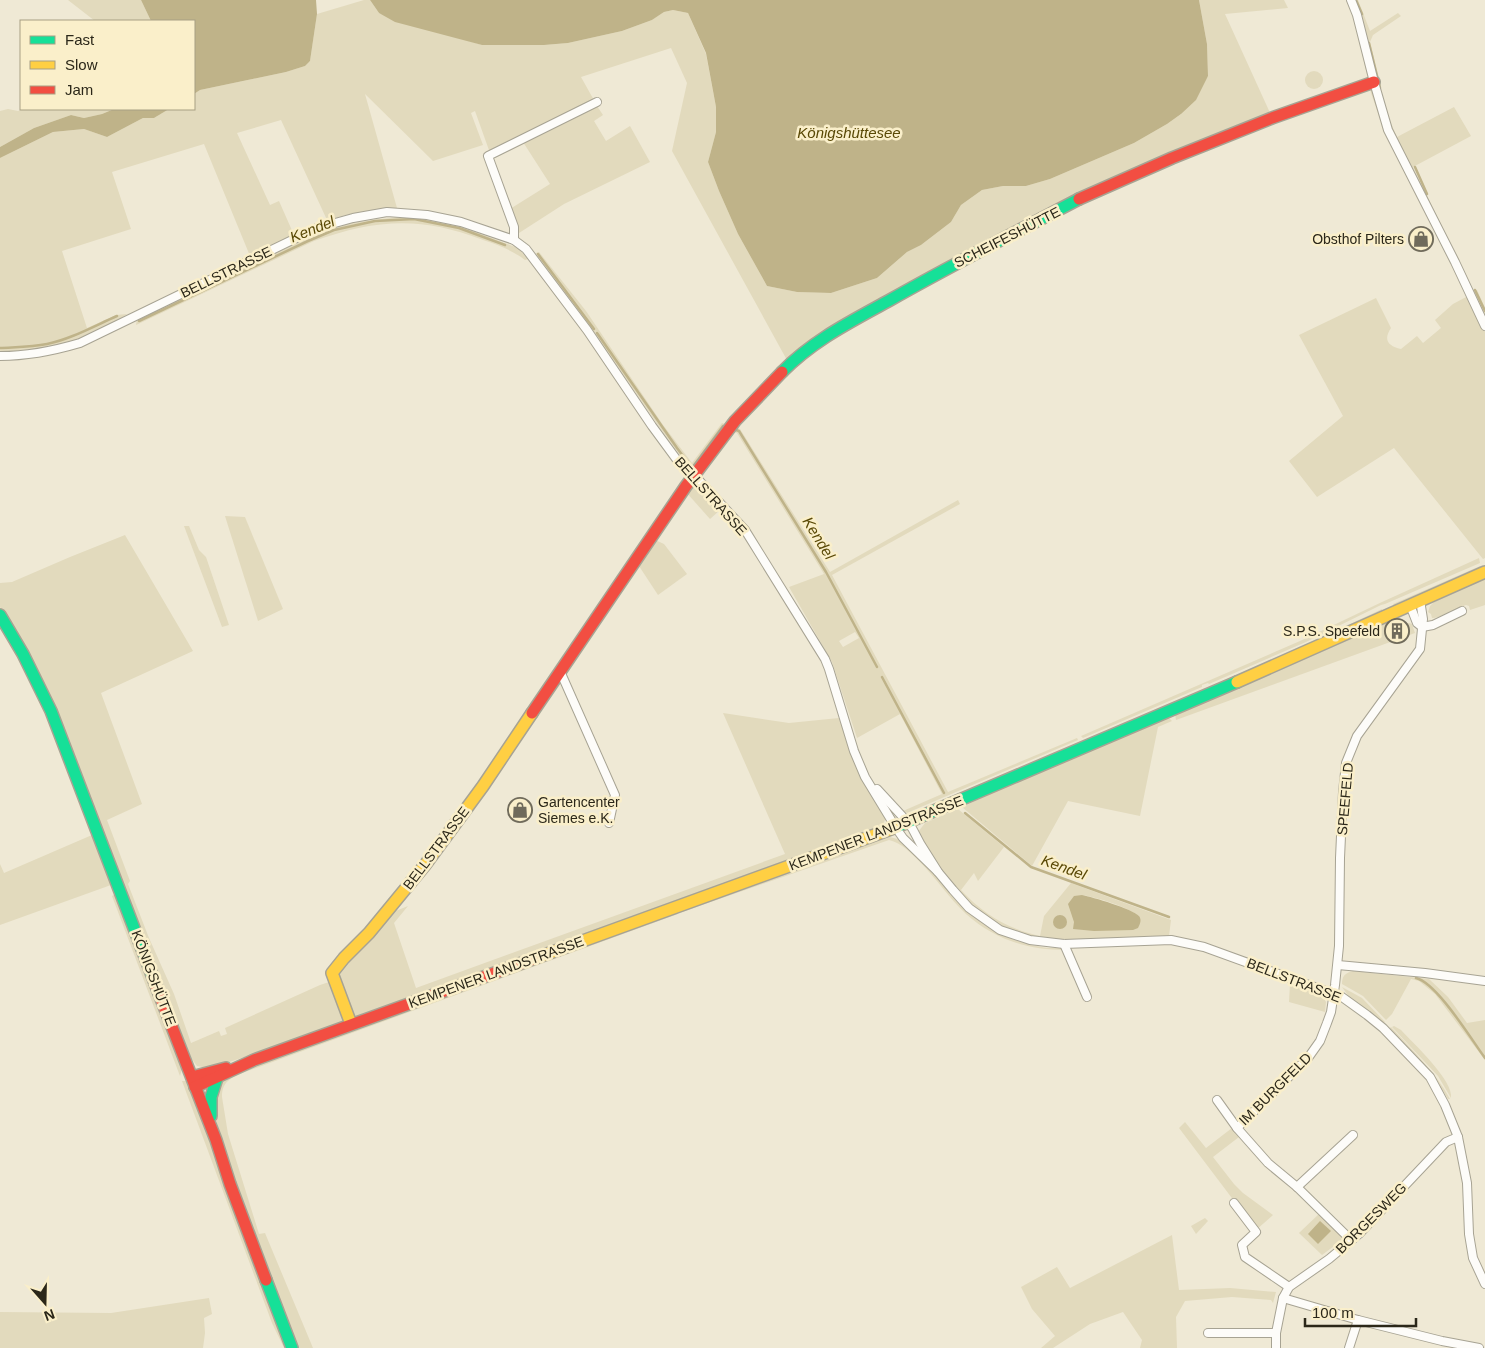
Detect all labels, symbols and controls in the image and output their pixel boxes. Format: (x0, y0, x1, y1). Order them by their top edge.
legend (20, 20, 195, 110)
text: Fast (65, 31, 95, 48)
text: Slow (65, 56, 98, 73)
text: Jam (65, 81, 93, 98)
water label: Königshüttesee (797, 124, 901, 141)
street label: SCHEIFESHÜTTE (951, 202, 1063, 271)
water label: Kendel (287, 212, 337, 246)
shop icon: Obsthof Pilters (1408, 226, 1434, 252)
place label: Obsthof Pilters (1312, 231, 1404, 247)
street label: BELLSTRASSE (178, 243, 274, 301)
street label: BELLSTRASSE (672, 454, 750, 538)
water label: Kendel (799, 514, 839, 563)
building icon: S.P.S. Speefeld (1384, 618, 1410, 644)
place label: S.P.S. Speefeld (1283, 623, 1380, 639)
street label: SPEEFELD (1334, 762, 1356, 836)
street label: KEMPENER LANDSTRASSE (787, 792, 965, 874)
place label: Gartencenter Siemes e.K. (538, 794, 620, 826)
shop icon: Gartencenter Siemes e.K. (507, 797, 533, 823)
street label: BELLSTRASSE (400, 803, 472, 893)
water label: Kendel (1039, 851, 1089, 883)
street label: KÖNIGSHÜTTE (128, 928, 181, 1028)
street label: KEMPENER LANDSTRASSE (406, 933, 586, 1011)
street label: BELLSTRASSE (1245, 955, 1343, 1005)
street label: IM BURGFELD (1236, 1050, 1314, 1128)
street label: BORGESWEG (1332, 1179, 1410, 1257)
north arrow (20, 1278, 70, 1328)
scale bar (1305, 1296, 1416, 1328)
text: 100 m (1312, 1304, 1354, 1321)
text: N (42, 1306, 57, 1324)

